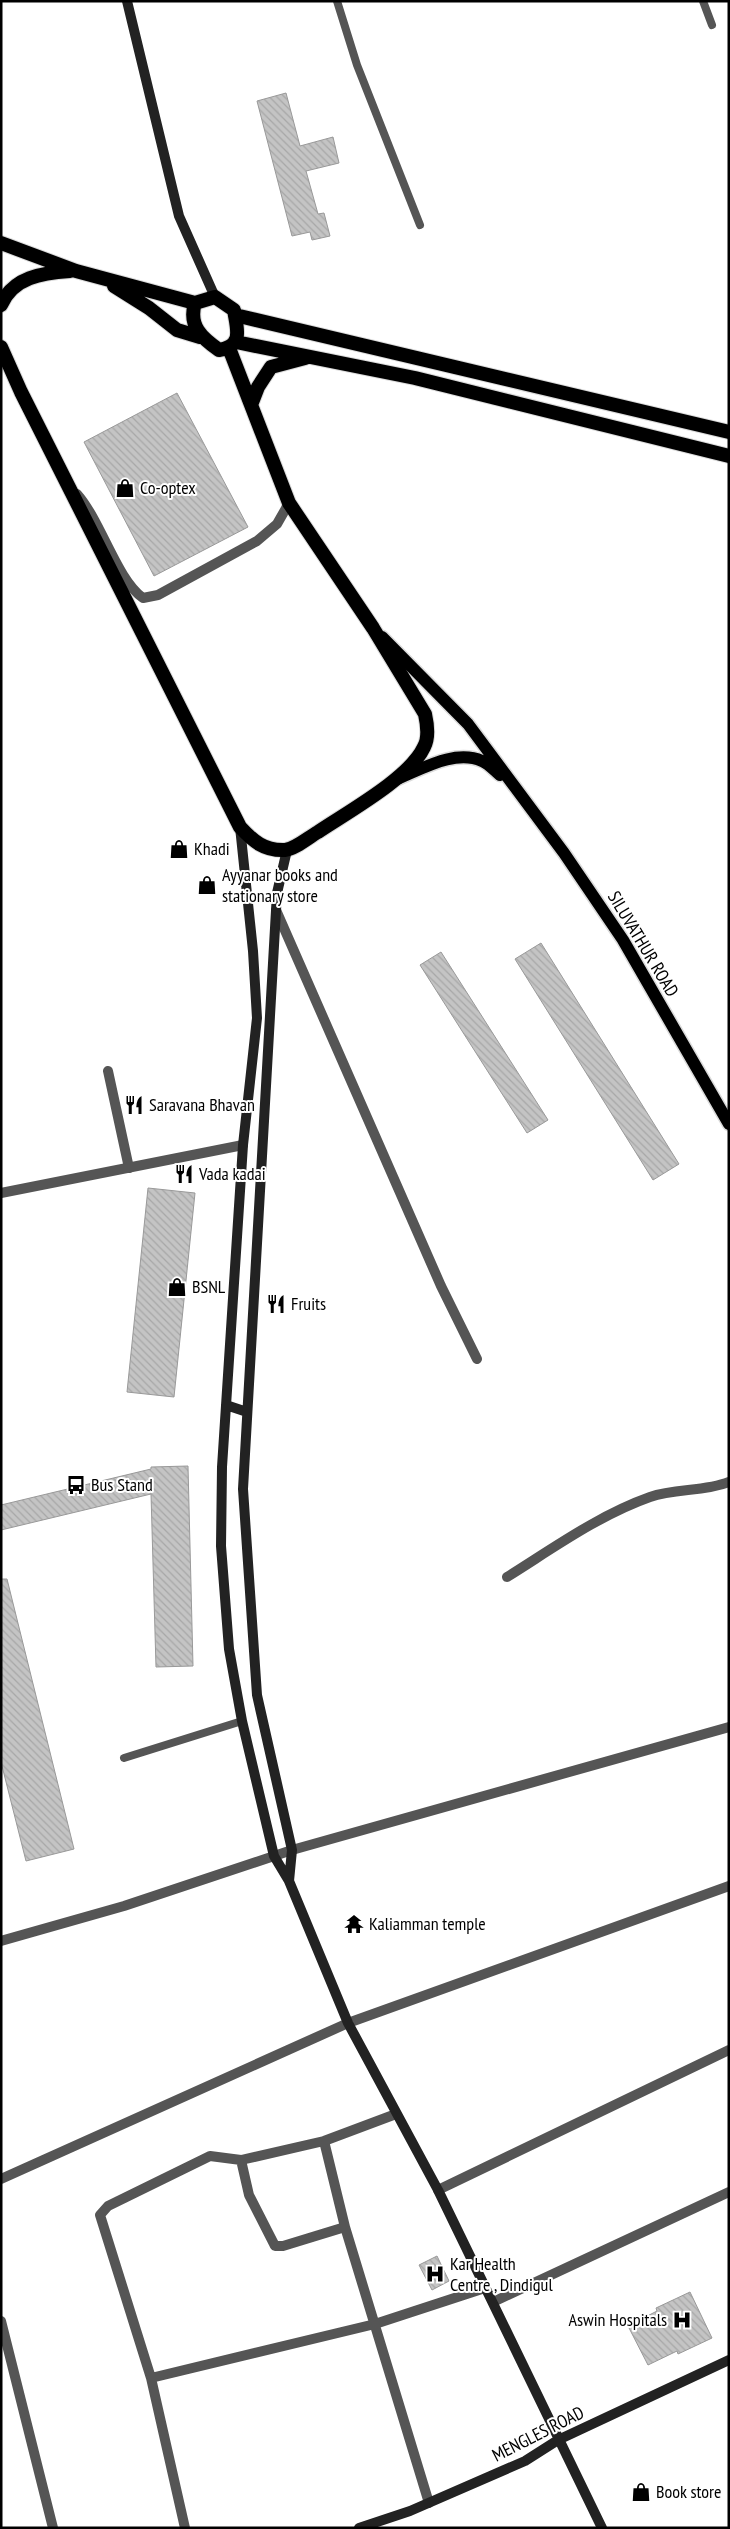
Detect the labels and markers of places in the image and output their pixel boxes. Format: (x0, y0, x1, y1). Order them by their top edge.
place label: Co-optex (140, 476, 196, 499)
shop icon: Co-optex (114, 477, 136, 499)
place label: Khadi (194, 837, 230, 860)
shop icon: Khadi (168, 838, 190, 860)
place label: Ayyanar books and stationary store (222, 863, 338, 907)
shop icon: Ayyanar books and stationary store (196, 874, 218, 896)
place label: Saravana Bhavan (149, 1093, 255, 1116)
restaurant icon: Saravana Bhavan (123, 1094, 145, 1116)
place label: Vada kadai (198, 1162, 266, 1185)
restaurant icon: Vada kadai (173, 1163, 195, 1185)
place label: BSNL (192, 1275, 226, 1298)
shop icon: BSNL (166, 1276, 188, 1298)
place label: Fruits (291, 1292, 326, 1315)
restaurant icon: Fruits (265, 1293, 287, 1315)
place label: Bus Stand (91, 1473, 153, 1496)
bus stop icon: Bus Stand (65, 1474, 87, 1496)
place label: Kaliamman temple (369, 1912, 486, 1935)
temple icon: Kaliamman temple (343, 1913, 365, 1935)
place label: Kar Health Centre , Dindigul (450, 2252, 553, 2296)
hospital icon: Kar Health Centre , Dindigul (424, 2263, 446, 2285)
place label: Aswin Hospitals (568, 2308, 667, 2331)
hospital icon: Aswin Hospitals (671, 2309, 693, 2331)
place label: Book store (656, 2480, 721, 2503)
shop icon: Book store (630, 2481, 652, 2503)

